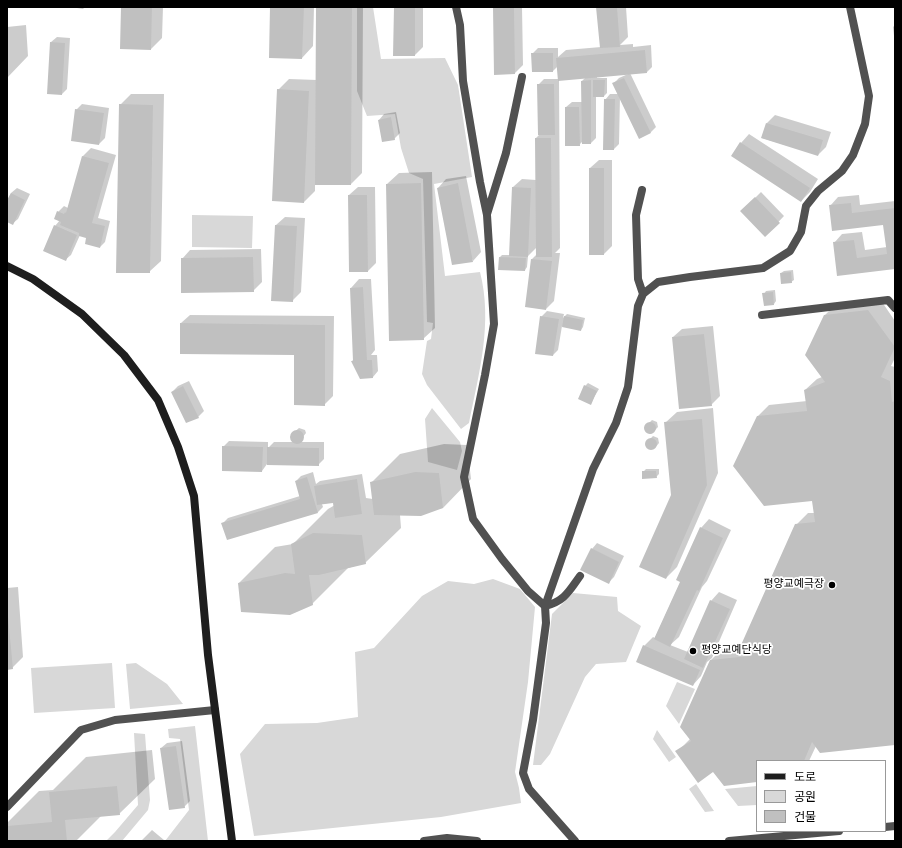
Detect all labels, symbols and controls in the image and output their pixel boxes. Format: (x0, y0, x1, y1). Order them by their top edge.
place label: 평양교예극장 (763, 578, 824, 592)
marker: 평양교예극장 (827, 580, 837, 590)
place label: 평양교예단식당 (701, 644, 772, 658)
marker: 평양교예단식당 (688, 646, 698, 656)
legend (756, 760, 886, 832)
text: 도로 (794, 769, 816, 786)
text: 공원 (794, 789, 816, 806)
text: 건물 (794, 809, 816, 826)

